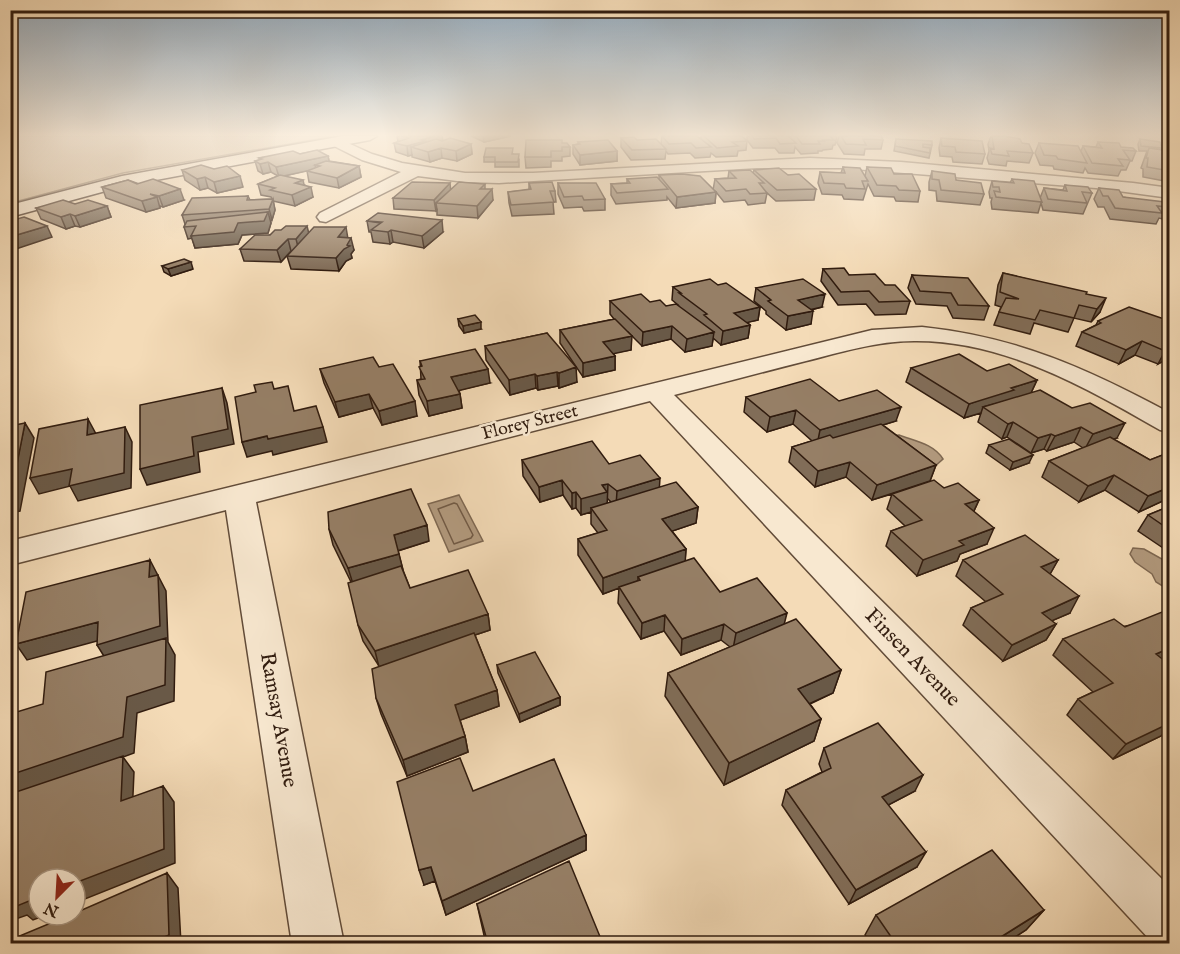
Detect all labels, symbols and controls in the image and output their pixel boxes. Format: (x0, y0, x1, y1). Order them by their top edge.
street label: Florey Street (480, 400, 580, 446)
street label: Finsen Avenue (858, 603, 966, 713)
street label: Ramsay Avenue (253, 650, 303, 790)
north arrow (27, 867, 87, 927)
text: N (41, 897, 63, 921)

